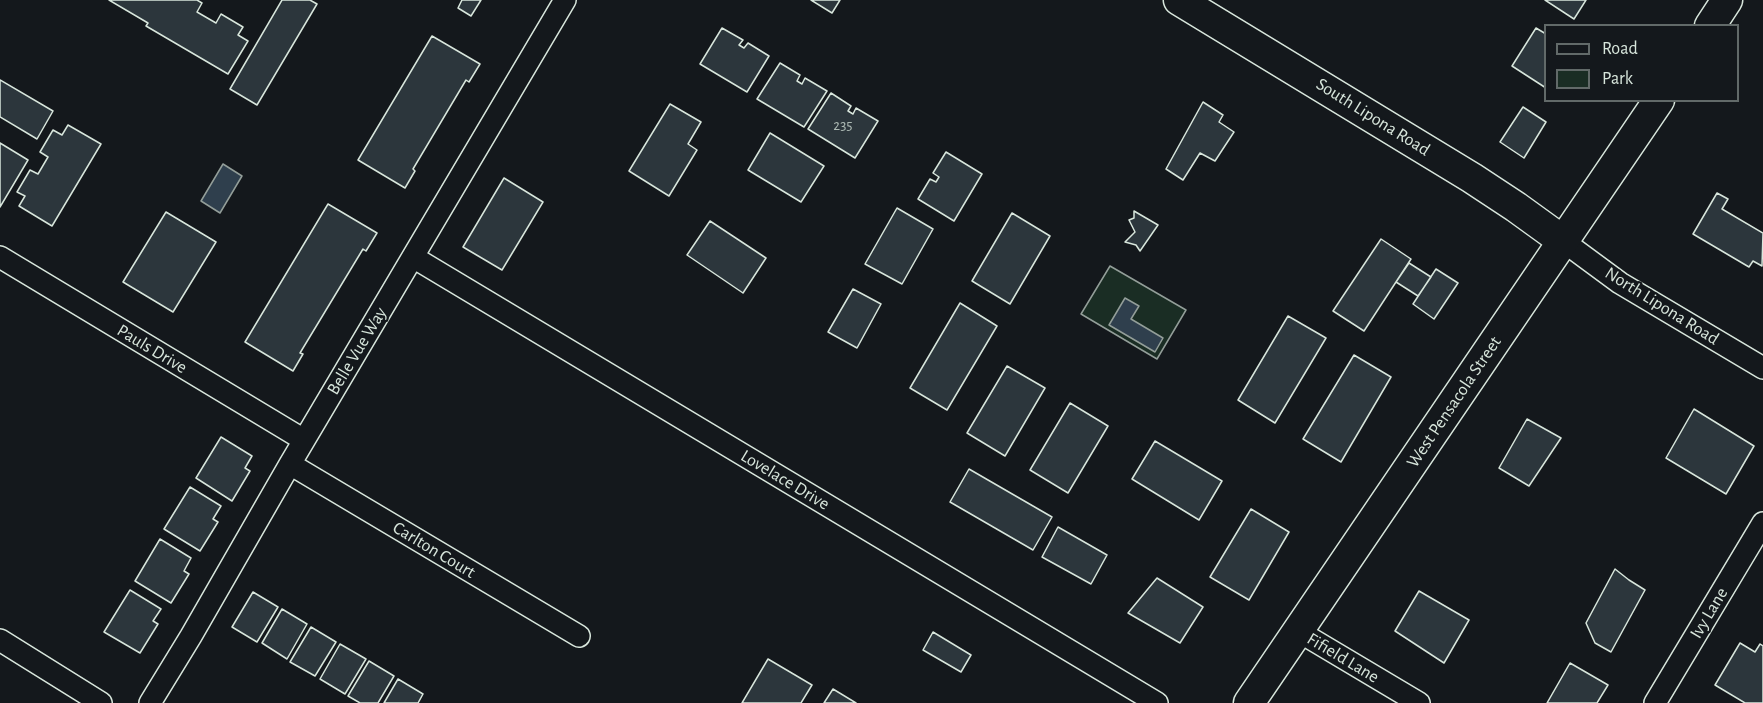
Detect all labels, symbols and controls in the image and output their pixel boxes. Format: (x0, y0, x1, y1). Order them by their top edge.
legend (1544, 24, 1739, 102)
text: Road (1602, 40, 1638, 58)
text: Park (1602, 70, 1633, 88)
street label: South Lipona Road (1312, 73, 1434, 161)
house number: 235 (833, 116, 853, 134)
street label: North Lipona Road (1601, 262, 1723, 350)
street label: Belle Vue Way (322, 303, 392, 399)
street label: Pauls Drive (113, 320, 191, 378)
street label: West Pensacola Street (1402, 332, 1506, 472)
street label: Lovelace Drive (737, 445, 833, 515)
street label: Carlton Court (389, 517, 479, 583)
street label: Ivy Lane (1685, 584, 1733, 642)
street label: Fifield Lane (1303, 628, 1383, 688)

